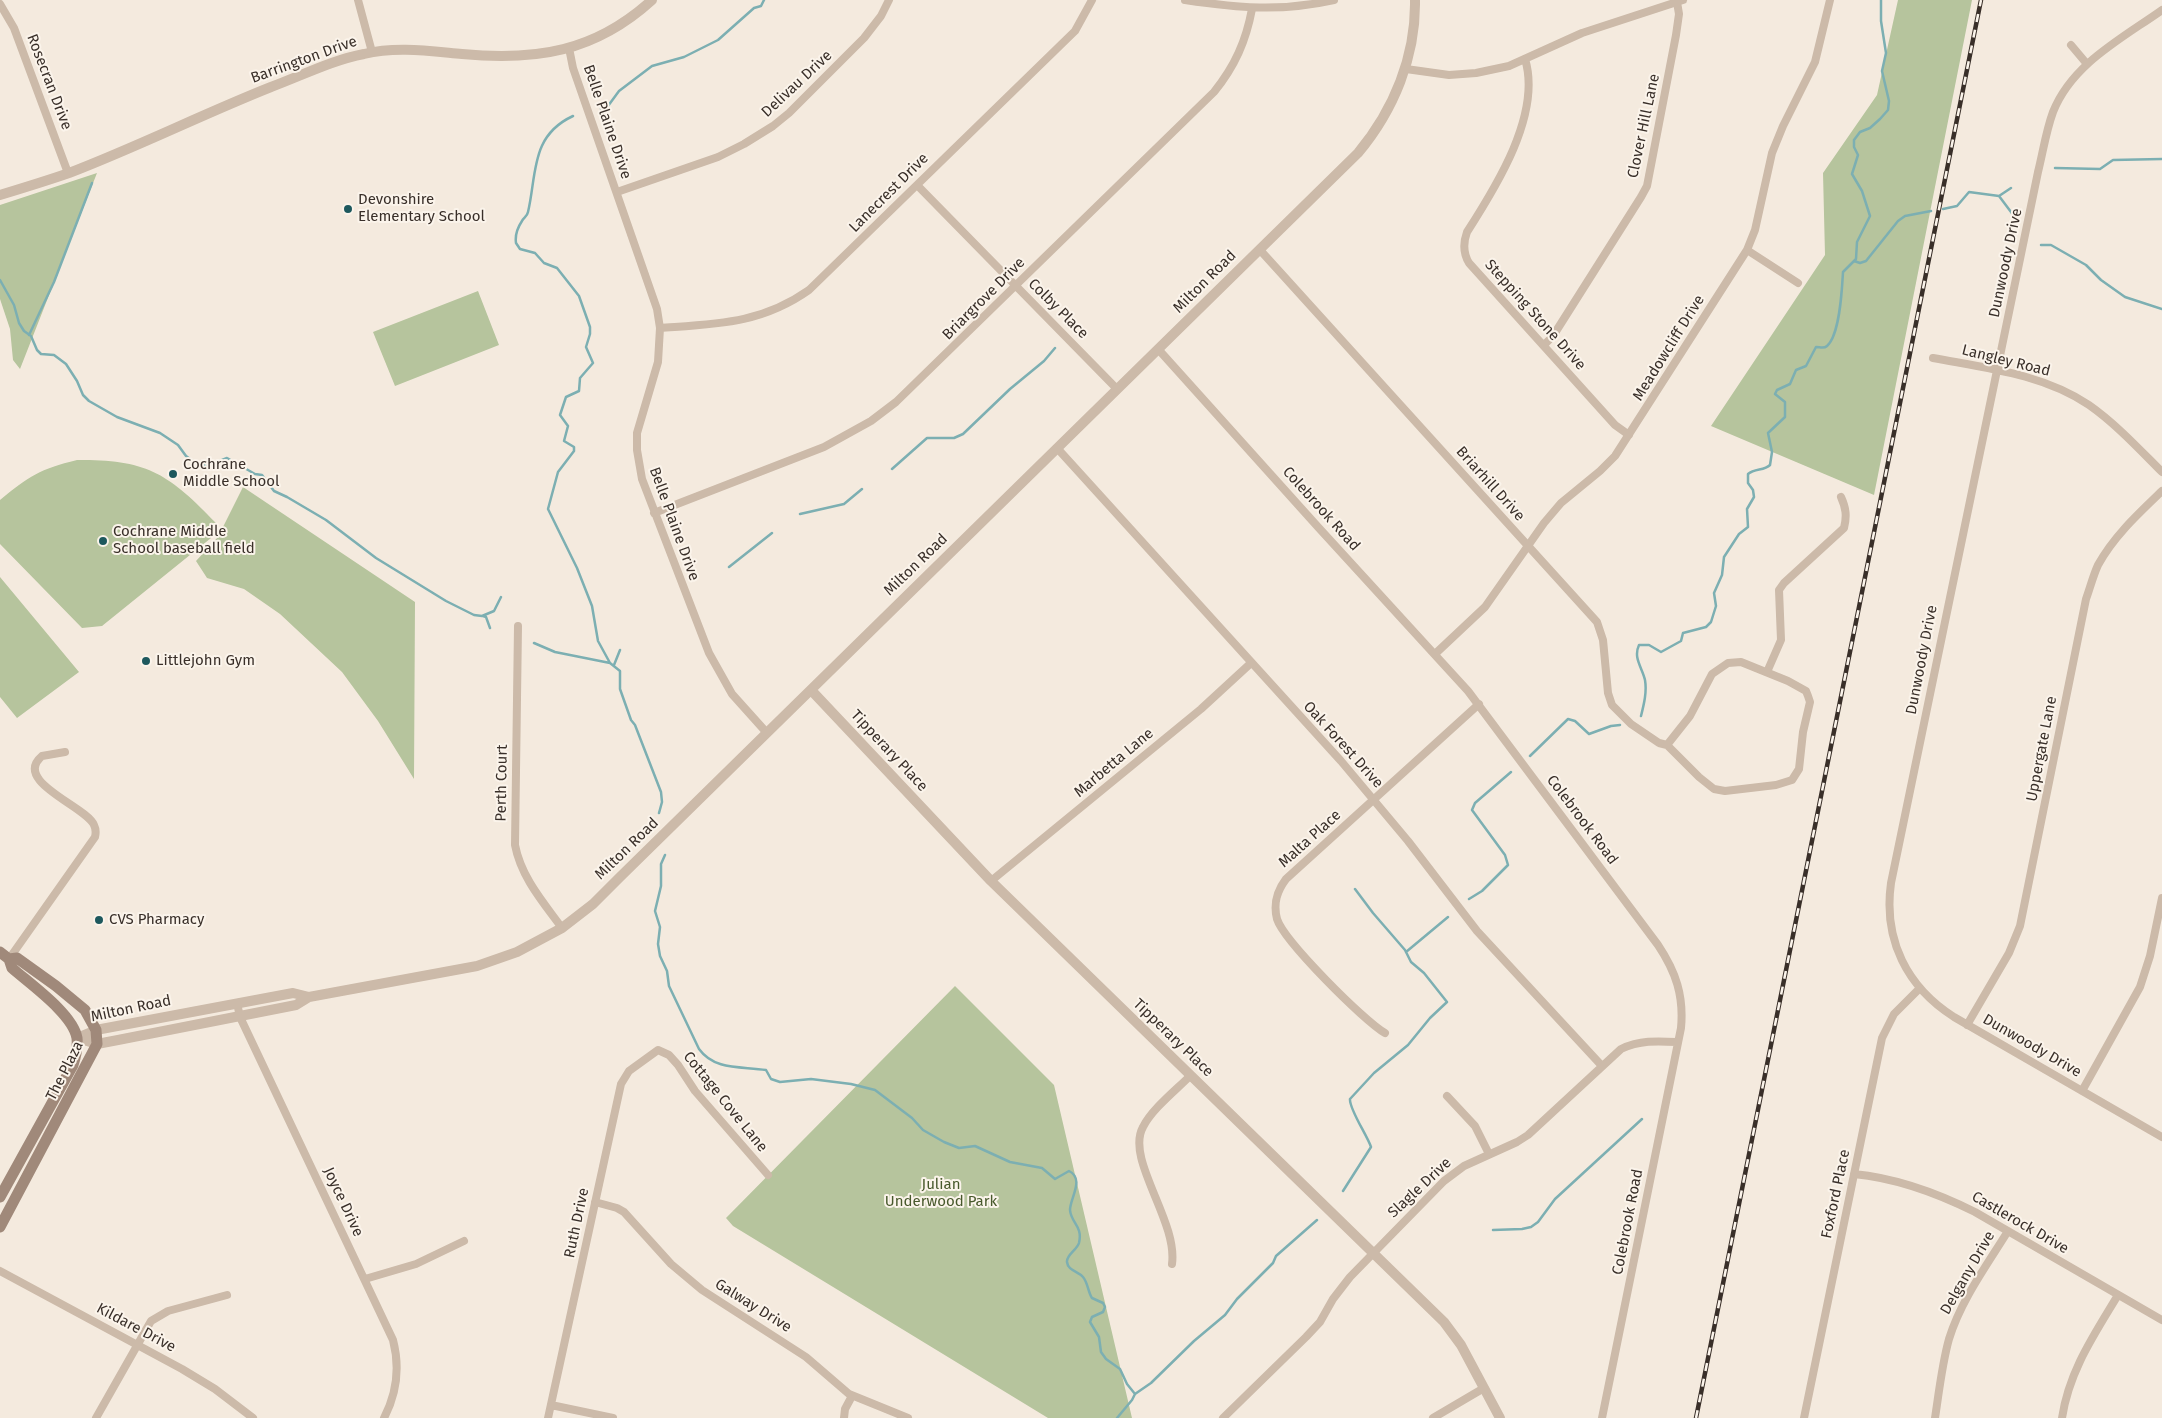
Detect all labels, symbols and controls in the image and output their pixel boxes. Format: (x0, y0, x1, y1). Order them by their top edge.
street label: Rosecran Drive (22, 31, 76, 133)
street label: Barrington Drive (249, 32, 359, 88)
street label: Delivau Drive (758, 47, 836, 121)
street label: Belle Plaine Drive (579, 63, 635, 181)
street label: Clover Hill Lane (1624, 72, 1664, 180)
street label: Lanecrest Drive (846, 150, 932, 236)
place label: Devonshire Elementary School (358, 191, 485, 226)
marker: Devonshire Elementary School (342, 203, 354, 215)
street label: Dunwoody Drive (1986, 207, 2026, 319)
street label: Milton Road (1170, 247, 1240, 317)
street label: Briargrove Drive (939, 254, 1029, 344)
street label: Stepping Stone Drive (1481, 256, 1589, 374)
street label: Colby Place (1024, 275, 1092, 343)
street label: Meadowcliff Drive (1629, 292, 1709, 404)
street label: Langley Road (1960, 341, 2052, 381)
street label: Briarhill Drive (1452, 443, 1528, 525)
place label: Cochrane Middle School (183, 456, 279, 491)
street label: Colebrook Road (1278, 463, 1364, 555)
street label: Belle Plaine Drive (645, 465, 703, 583)
marker: Cochrane Middle School (167, 468, 179, 480)
place label: Cochrane Middle School baseball field (113, 523, 255, 558)
street label: Milton Road (880, 530, 952, 600)
marker: Cochrane Middle School baseball field (97, 535, 109, 547)
street label: Dunwoody Drive (1903, 604, 1941, 716)
place label: Littlejohn Gym (156, 652, 255, 670)
marker: Littlejohn Gym (140, 655, 152, 667)
street label: Uppergate Lane (2023, 695, 2061, 803)
street label: Oak Forest Drive (1299, 698, 1387, 792)
street label: Tipperary Place (847, 707, 931, 795)
street label: Marbetta Lane (1071, 725, 1157, 801)
street label: Perth Court (492, 744, 512, 822)
street label: Colebrook Road (1543, 772, 1621, 868)
street label: Malta Place (1275, 806, 1345, 872)
street label: Milton Road (591, 814, 663, 884)
place label: CVS Pharmacy (109, 911, 204, 929)
marker: CVS Pharmacy (93, 914, 105, 926)
street label: Milton Road (89, 992, 173, 1026)
street label: Tipperary Place (1129, 995, 1217, 1081)
street label: Dunwoody Drive (1979, 1010, 2085, 1082)
street label: The Plaza (42, 1038, 88, 1104)
street label: Cottage Cove Lane (679, 1048, 771, 1156)
street label: Foxford Place (1818, 1148, 1854, 1240)
street label: Slagle Drive (1385, 1154, 1455, 1222)
street label: Joyce Drive (319, 1164, 367, 1240)
street label: Colebrook Road (1609, 1168, 1647, 1276)
park label: Julian Underwood Park (885, 1176, 997, 1211)
street label: Ruth Drive (561, 1186, 593, 1260)
street label: Castlerock Drive (1968, 1188, 2072, 1258)
street label: Delgany Drive (1937, 1228, 1999, 1318)
street label: Galway Drive (711, 1275, 795, 1337)
street label: Kildare Drive (93, 1300, 179, 1356)

